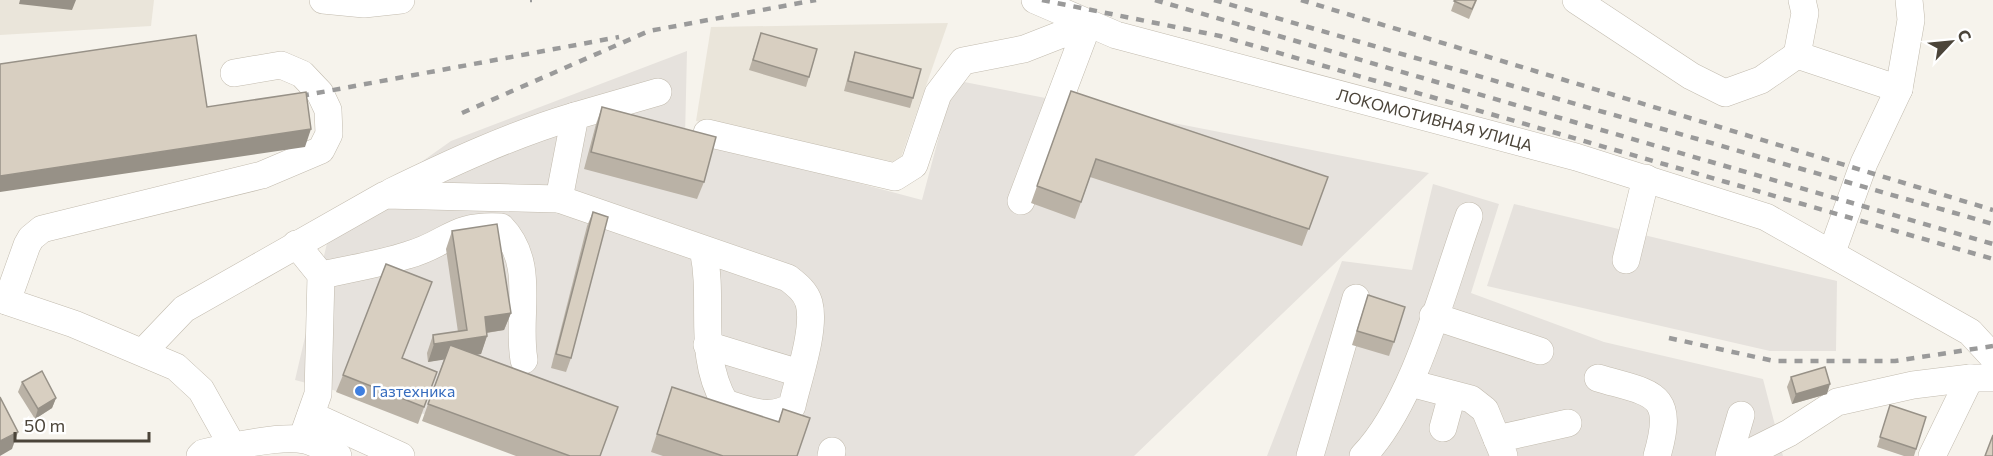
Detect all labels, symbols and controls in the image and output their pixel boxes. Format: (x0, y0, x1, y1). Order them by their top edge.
north arrow (1921, 12, 1981, 72)
text: С (1954, 26, 1976, 44)
street label: ЛОКОМОТИВНАЯ УЛИЦА (1335, 84, 1535, 154)
place label: Газтехника (372, 381, 455, 400)
marker: Газтехника (353, 384, 367, 398)
scale bar (15, 405, 148, 443)
text: 50 m (24, 414, 65, 436)

